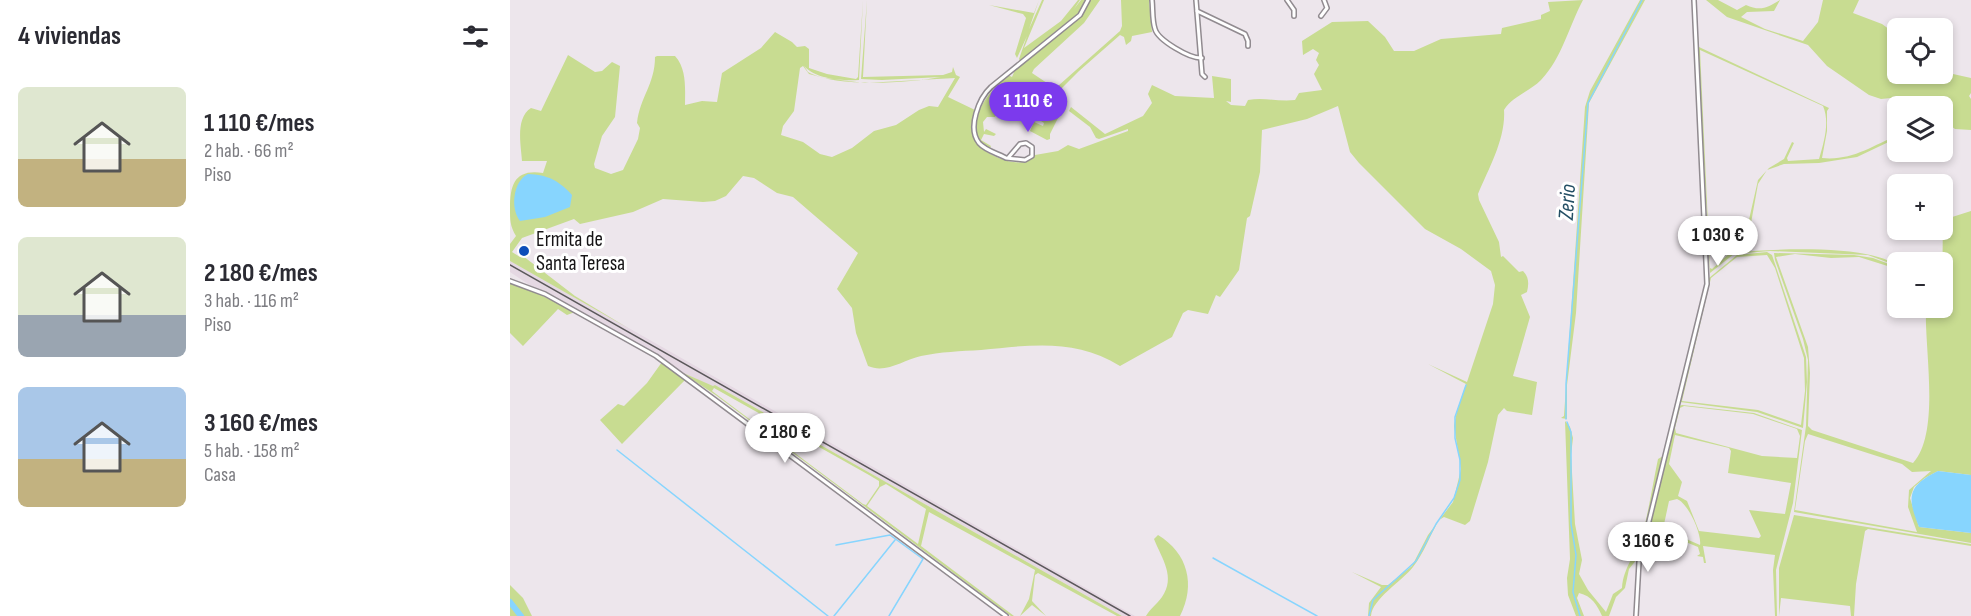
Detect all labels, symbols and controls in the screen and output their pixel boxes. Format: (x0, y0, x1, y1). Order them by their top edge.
map controls (1887, 18, 1953, 318)
button: locate (1887, 18, 1953, 84)
icon: filters (459, 20, 492, 53)
text: 4 viviendas (18, 21, 121, 52)
pin: 1 110 € (973, 82, 1083, 133)
text: 1 110 € (1003, 89, 1053, 113)
button: layers (1887, 96, 1953, 162)
text: 1 110 €/mes (204, 108, 315, 139)
icon: home (66, 111, 138, 183)
text: 2 hab. · 66 m² (204, 139, 294, 163)
text: Piso (204, 163, 232, 187)
button: + (1887, 174, 1953, 240)
water label: Zerio (1553, 183, 1582, 222)
pin: 1 030 € (1663, 216, 1773, 267)
text: 1 030 € (1692, 223, 1744, 247)
place label: Ermita de Santa Teresa (536, 227, 625, 276)
marker: Ermita de Santa Teresa (517, 244, 531, 258)
button: − (1887, 252, 1953, 318)
text: 2 180 €/mes (204, 258, 318, 289)
icon: home (66, 261, 138, 333)
text: 3 hab. · 116 m² (204, 289, 299, 313)
text: Piso (204, 313, 232, 337)
text: 3 160 €/mes (204, 408, 318, 439)
icon: home (66, 411, 138, 483)
pin: 2 180 € (730, 413, 840, 464)
text: 2 180 € (759, 420, 811, 444)
text: 5 hab. · 158 m² (204, 439, 300, 463)
text: Casa (204, 463, 236, 487)
pin: 3 160 € (1593, 522, 1703, 573)
text: 3 160 € (1622, 529, 1674, 553)

